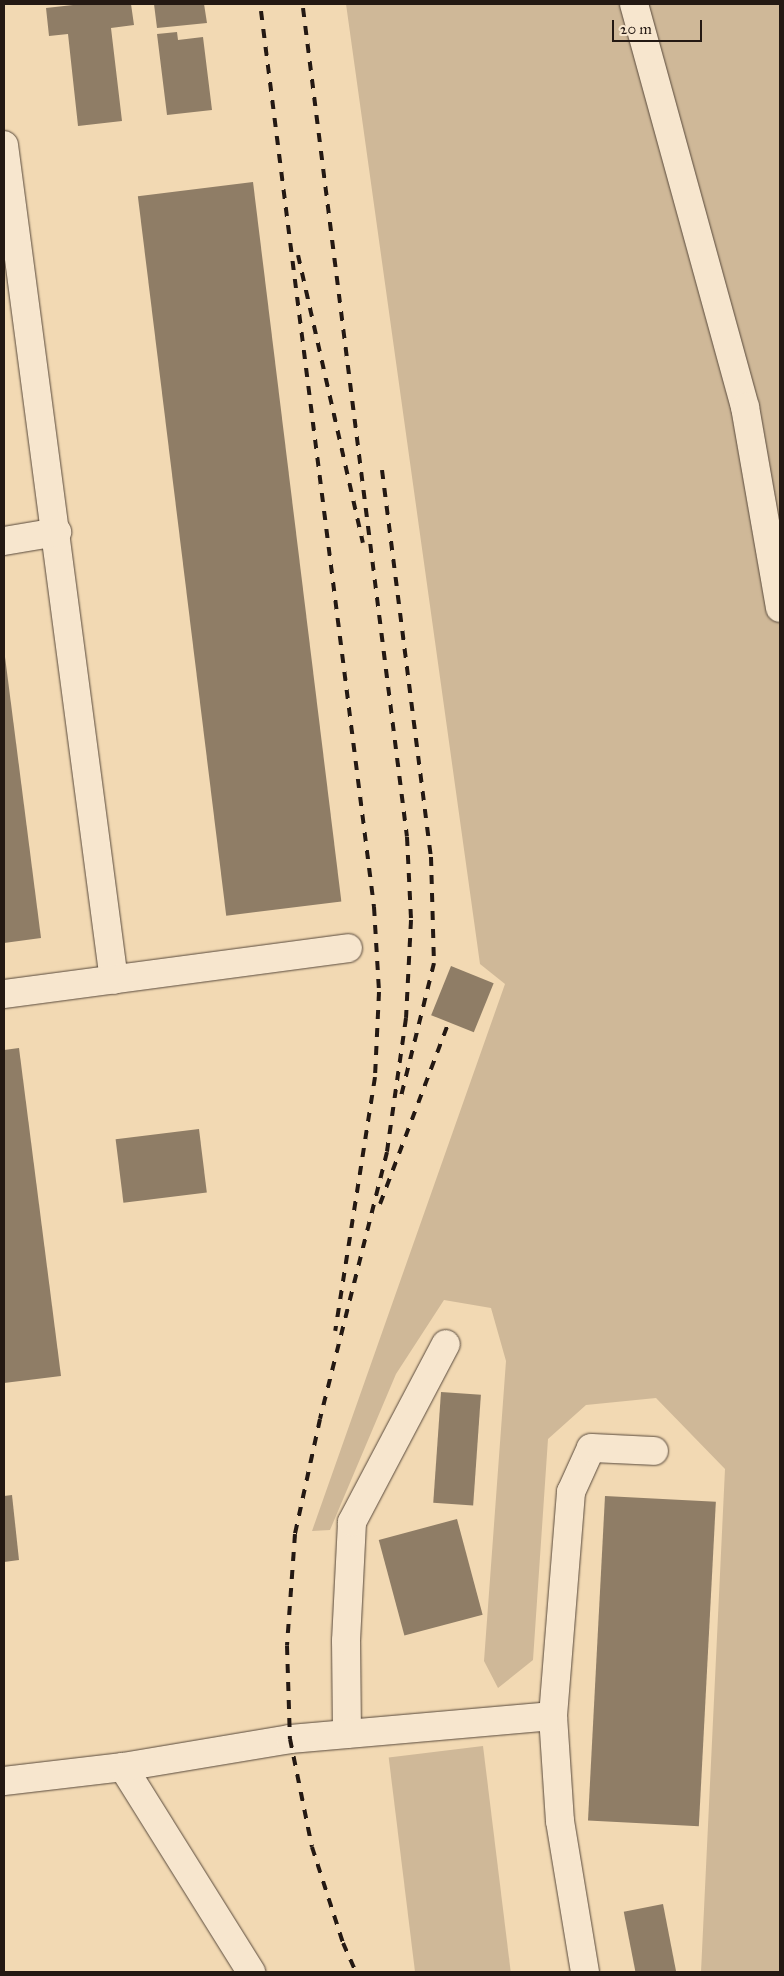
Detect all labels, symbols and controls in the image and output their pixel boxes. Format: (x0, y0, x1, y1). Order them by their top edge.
scale bar (614, 10, 704, 42)
text: 20 m (620, 20, 652, 38)

